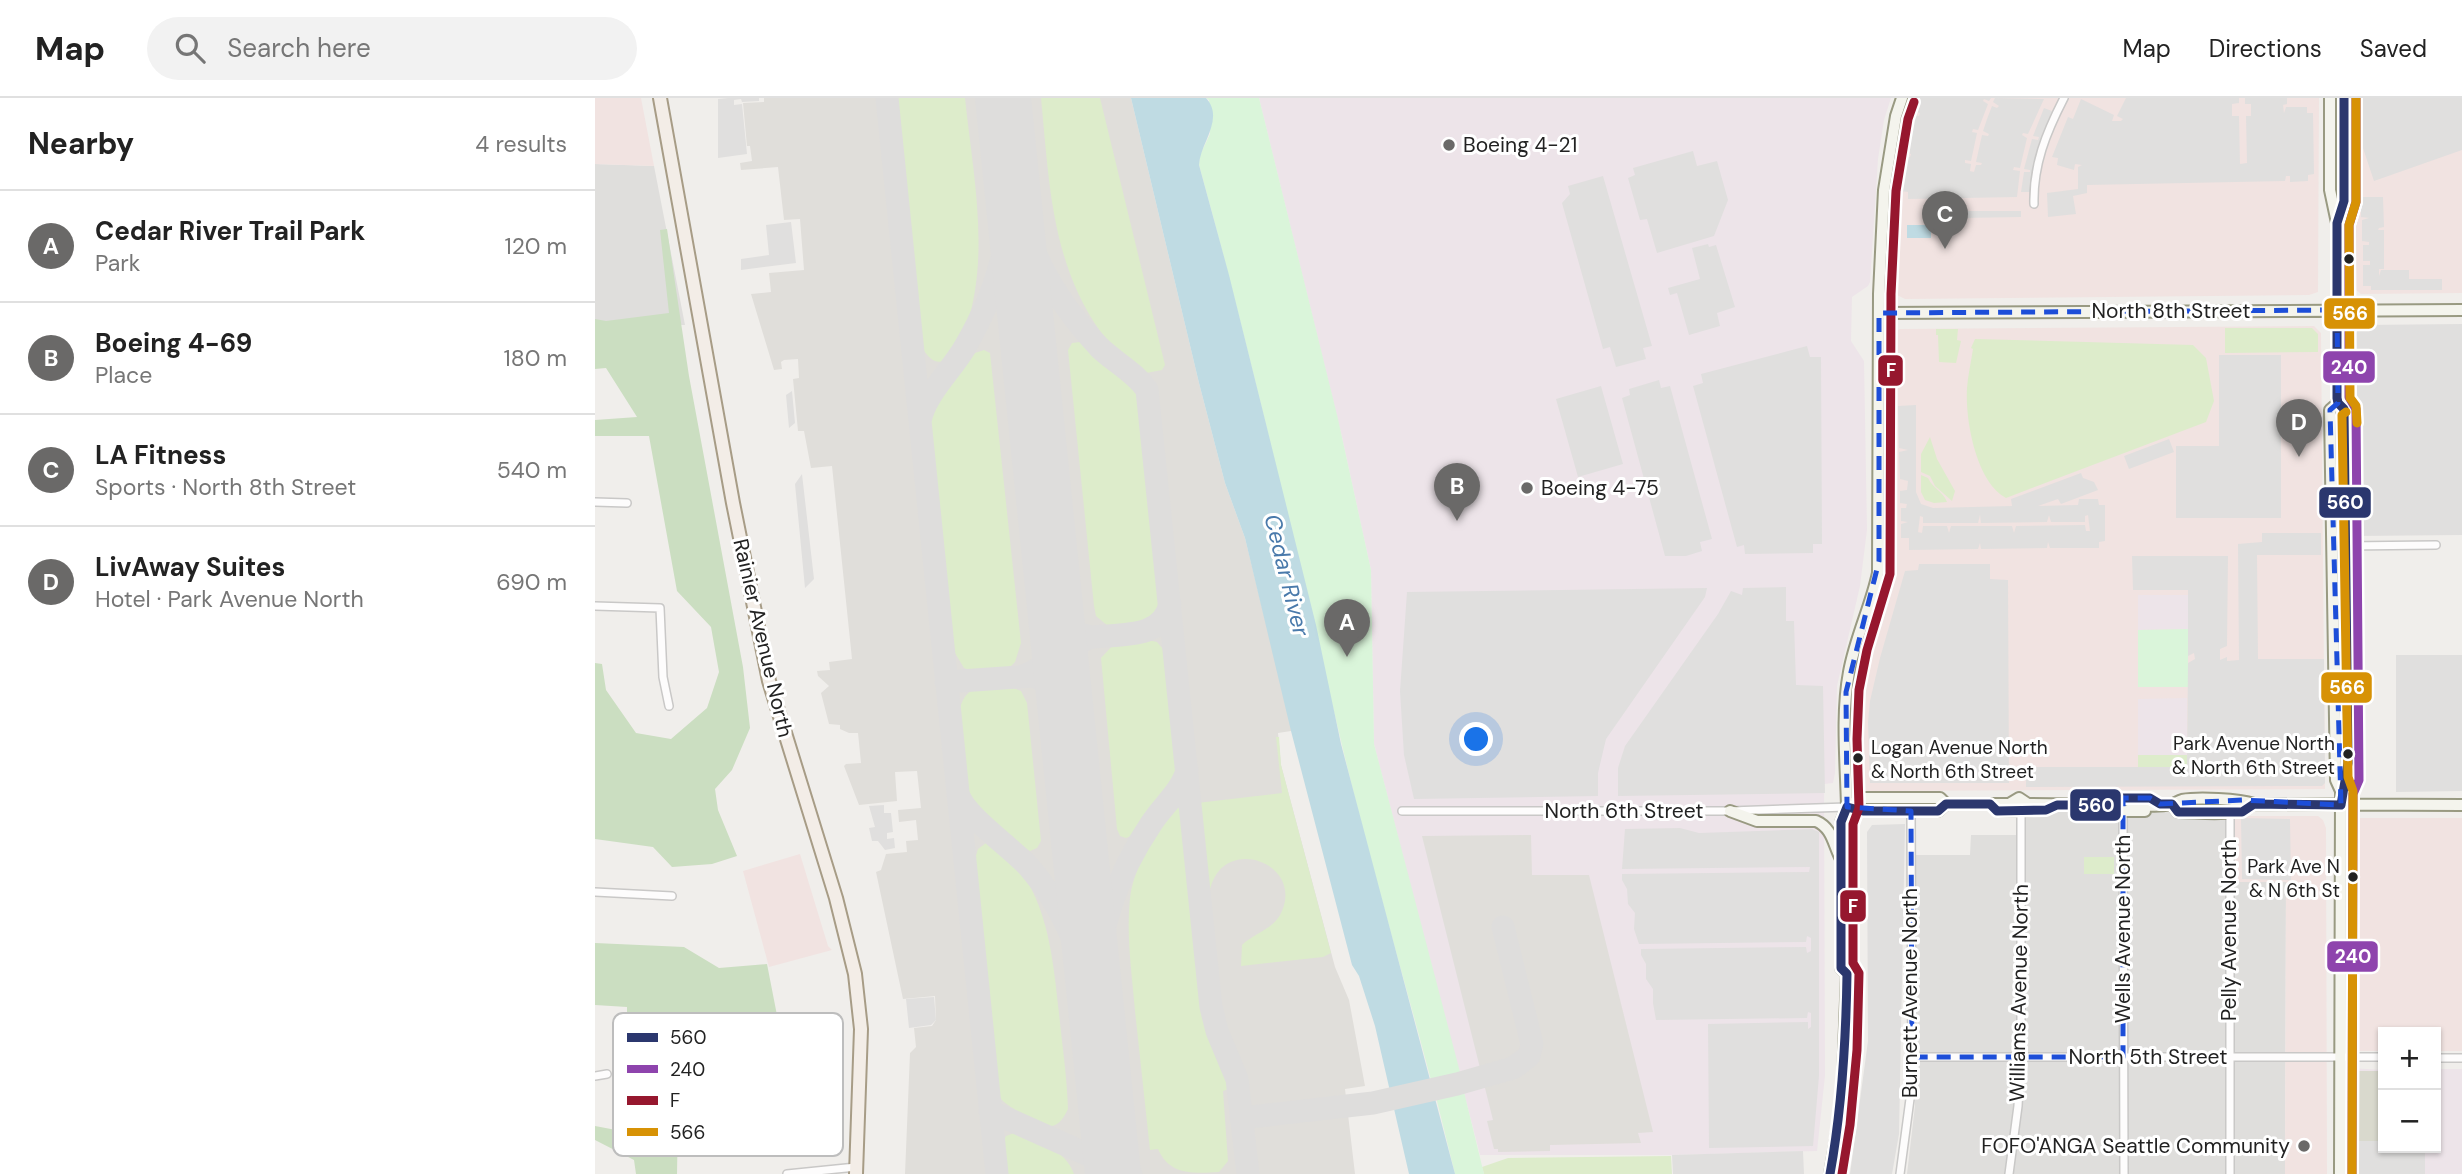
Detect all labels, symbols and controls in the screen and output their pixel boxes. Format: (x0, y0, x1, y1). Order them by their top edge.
search box (147, 17, 637, 80)
text: Map (35, 27, 105, 70)
icon: search (171, 29, 209, 67)
text: Search here (227, 31, 371, 65)
text: Map (2123, 33, 2171, 64)
text: Directions (2209, 33, 2322, 64)
text: Saved (2360, 33, 2427, 64)
text: Nearby (28, 124, 134, 163)
text: 4 results (475, 129, 567, 159)
place label: Boeing 4-21 (1463, 131, 1577, 159)
marker: Boeing 4-21 (1441, 137, 1457, 153)
pin: C (1922, 191, 1968, 249)
text: Cedar River Trail Park (95, 214, 365, 248)
text: A (43, 231, 59, 261)
text: 120 m (504, 231, 567, 261)
text: Park (95, 248, 140, 278)
unlabelled marker (2342, 252, 2356, 266)
street label: North 8th Street (2092, 297, 2250, 325)
line badge: 566 (2323, 297, 2376, 330)
text: 566 (2332, 301, 2368, 326)
text: Boeing 4-69 (95, 326, 252, 360)
text: B (44, 343, 58, 373)
text: 180 m (503, 343, 567, 373)
line badge: 240 (2322, 350, 2376, 384)
line badge: F (1877, 354, 1904, 387)
text: 240 (2331, 355, 2367, 380)
text: F (1886, 358, 1896, 383)
text: Place (95, 360, 152, 390)
pin: D (2276, 399, 2322, 457)
text: LA Fitness (95, 438, 226, 472)
text: C (43, 455, 59, 485)
text: 540 m (497, 455, 567, 485)
pin: B (1434, 463, 1480, 521)
text: Sports · North 8th Street (95, 472, 356, 502)
place label: Boeing 4-75 (1541, 474, 1659, 502)
marker: Boeing 4-75 (1519, 480, 1535, 496)
line badge: 560 (2318, 486, 2372, 519)
text: 560 (2326, 490, 2364, 515)
water label: Cedar River (1257, 511, 1317, 640)
street label: Rainier Avenue North (727, 536, 799, 740)
text: LivAway Suites (95, 550, 285, 584)
text: D (43, 567, 59, 597)
text: 690 m (496, 567, 567, 597)
text: Hotel · Park Avenue North (95, 584, 364, 614)
pin: A (1324, 599, 1370, 657)
line badge: 566 (2320, 671, 2373, 704)
text: 566 (2329, 675, 2365, 700)
your location (1459, 722, 1493, 756)
place label: Park Avenue North & North 6th Street (2172, 731, 2335, 780)
place label: Logan Avenue North & North 6th Street (1871, 735, 2048, 784)
marker: Park Avenue North & North 6th Street (2341, 747, 2355, 761)
marker: Logan Avenue North & North 6th Street (1851, 751, 1865, 765)
line badge: 560 (2069, 788, 2122, 822)
text: 560 (2077, 793, 2115, 818)
street label: North 6th Street (1544, 797, 1704, 825)
street label: Wells Avenue North (2109, 835, 2137, 1023)
street label: Pelly Avenue North (2215, 839, 2243, 1021)
place label: Park Ave N & N 6th St (2247, 854, 2340, 903)
marker: Park Ave N & N 6th St (2346, 870, 2360, 884)
street label: Williams Avenue North (2003, 884, 2035, 1102)
street label: Burnett Avenue North (1896, 888, 1924, 1098)
line badge: F (1839, 889, 1867, 923)
text: F (1848, 894, 1858, 919)
line badge: 240 (2326, 940, 2379, 973)
text: 240 (2335, 944, 2371, 969)
legend (613, 1013, 843, 1156)
text: 560 (670, 1025, 707, 1050)
map controls (2378, 1027, 2441, 1153)
button: + (2378, 1027, 2441, 1090)
street label: North 5th Street (2069, 1043, 2227, 1071)
text: 240 (670, 1057, 705, 1082)
text: F (670, 1088, 680, 1113)
button: − (2378, 1090, 2441, 1153)
text: 566 (670, 1120, 705, 1145)
place label: FOFO'ANGA Seattle Community (1981, 1132, 2290, 1160)
marker: FOFO'ANGA Seattle Community (2296, 1138, 2312, 1154)

